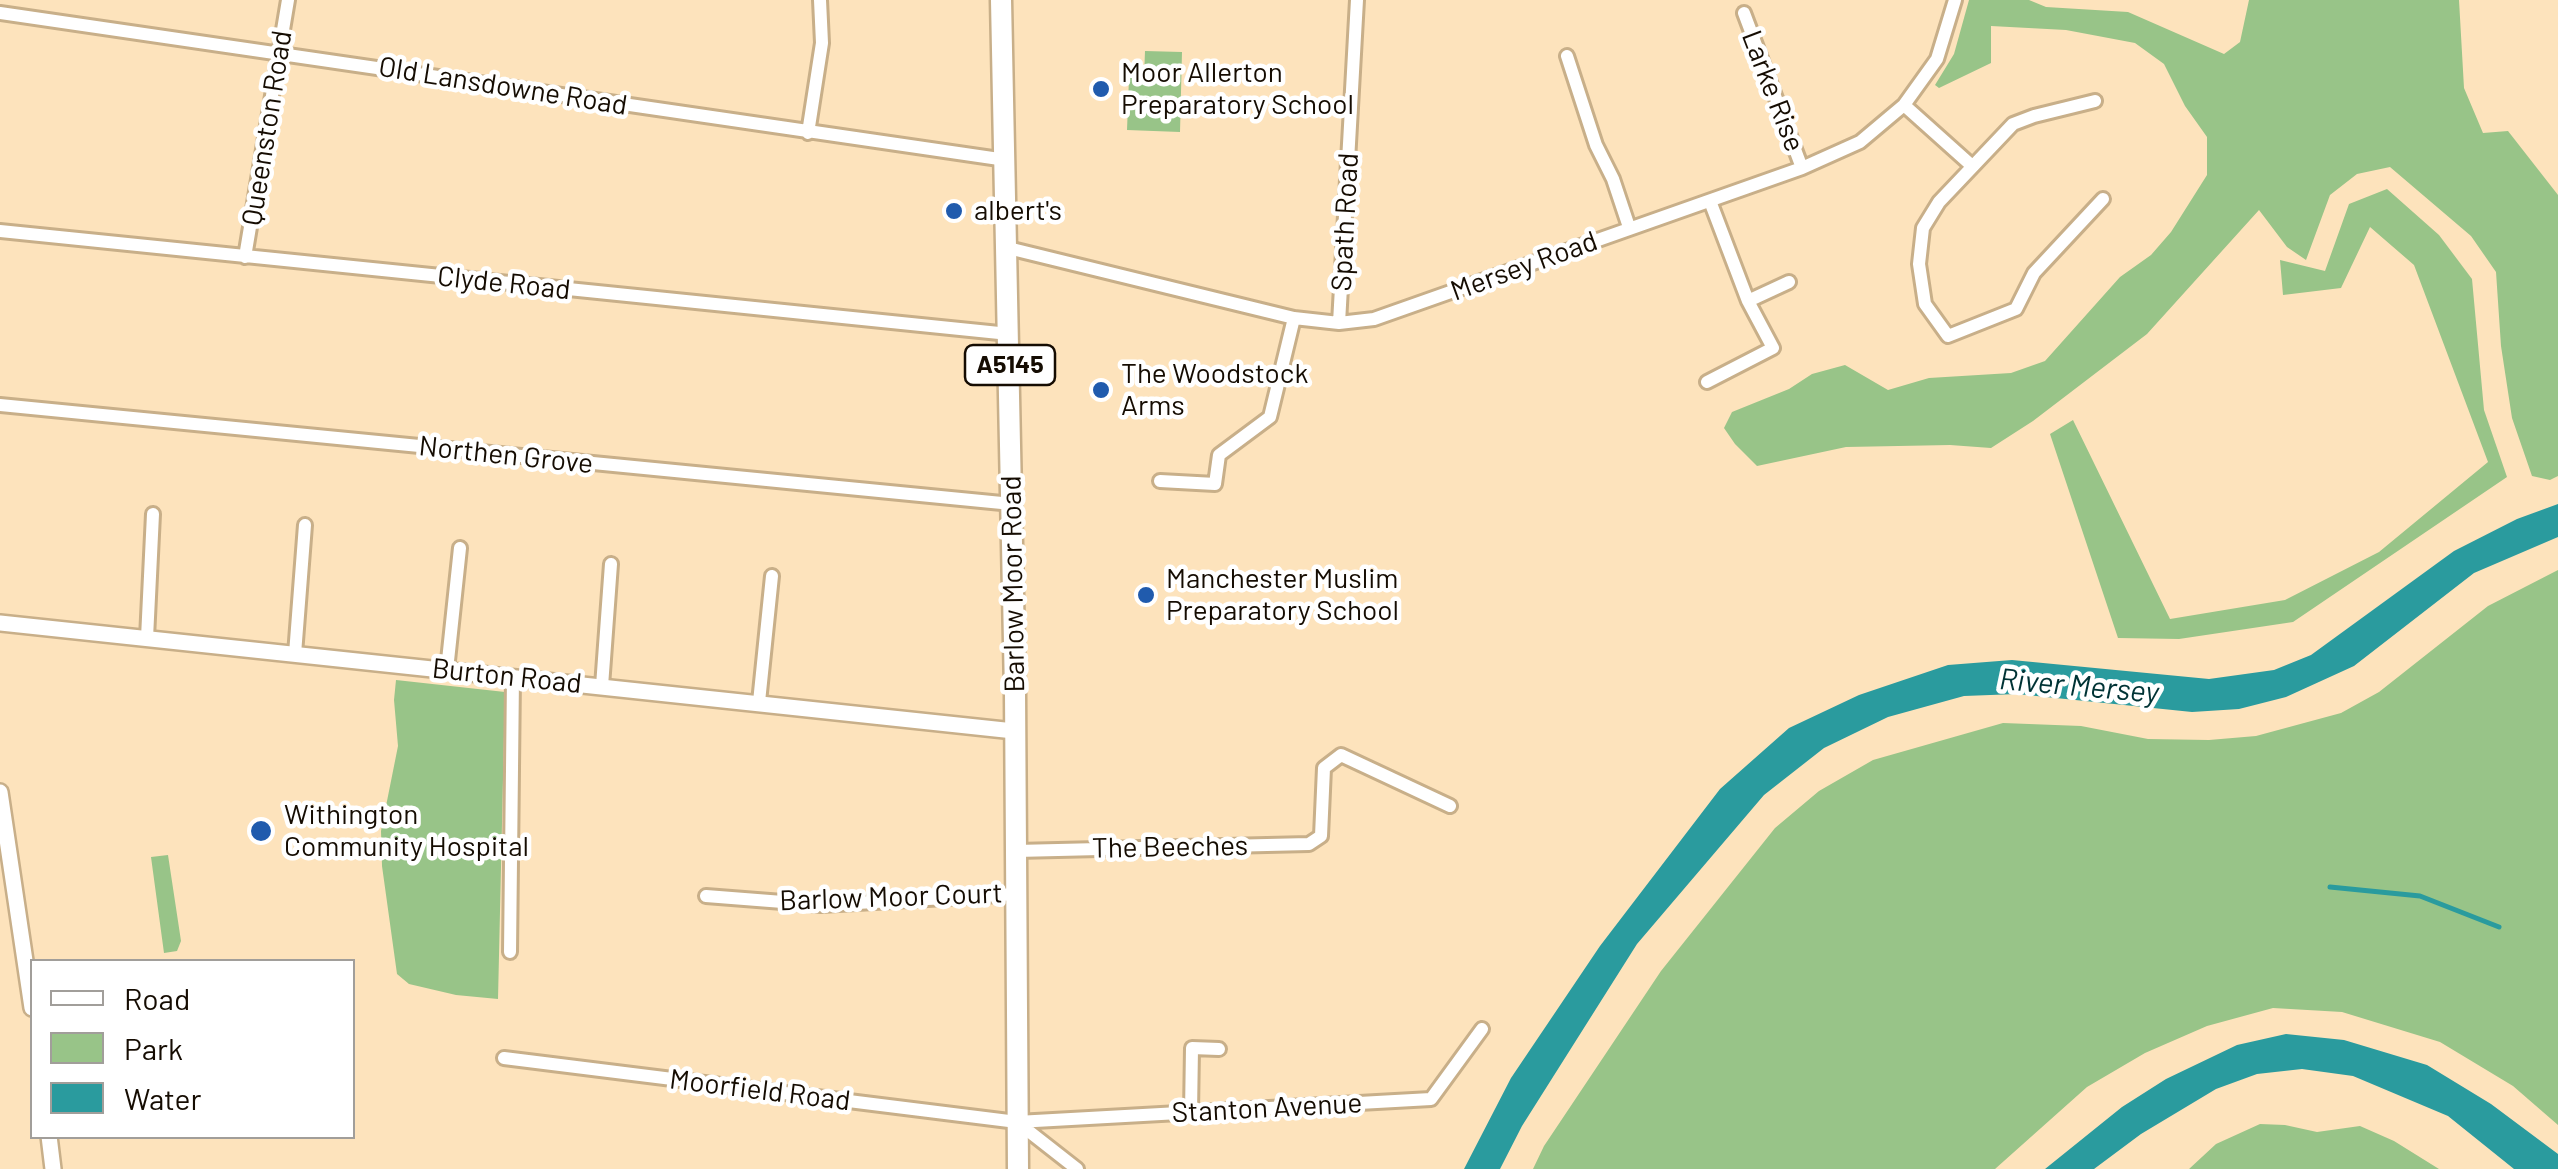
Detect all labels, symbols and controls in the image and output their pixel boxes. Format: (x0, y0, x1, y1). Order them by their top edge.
street label: Larke Rise (1735, 26, 1811, 156)
street label: Queenston Road (235, 28, 299, 228)
street label: Old Lansdowne Road (376, 50, 630, 122)
place label: Moor Allerton Preparatory School (1121, 56, 1354, 122)
marker: Moor Allerton Preparatory School (1090, 78, 1112, 100)
street label: Spath Road (1325, 152, 1365, 292)
place label: albert's (974, 194, 1062, 228)
marker: albert's (943, 200, 965, 222)
street label: Mersey Road (1446, 224, 1602, 308)
street label: Clyde Road (436, 259, 572, 307)
road number: A5145 (965, 345, 1055, 385)
place label: The Woodstock Arms (1121, 357, 1308, 423)
marker: The Woodstock Arms (1090, 379, 1112, 401)
street label: Northen Grove (417, 429, 595, 481)
street label: Barlow Moor Road (994, 475, 1032, 693)
place label: Manchester Muslim Preparatory School (1166, 562, 1399, 628)
marker: Manchester Muslim Preparatory School (1135, 584, 1157, 606)
street label: Burton Road (430, 651, 584, 701)
water label: River Mersey (1998, 661, 2160, 711)
place label: Withington Community Hospital (284, 798, 529, 864)
marker: Withington Community Hospital (248, 818, 274, 844)
street label: The Beeches (1092, 829, 1248, 865)
street label: Barlow Moor Court (779, 876, 1003, 918)
legend (30, 959, 355, 1139)
text: Road (124, 980, 190, 1016)
text: Park (124, 1030, 183, 1066)
street label: Moorfield Road (668, 1062, 852, 1118)
text: Water (124, 1080, 202, 1116)
street label: Stanton Avenue (1171, 1086, 1363, 1130)

